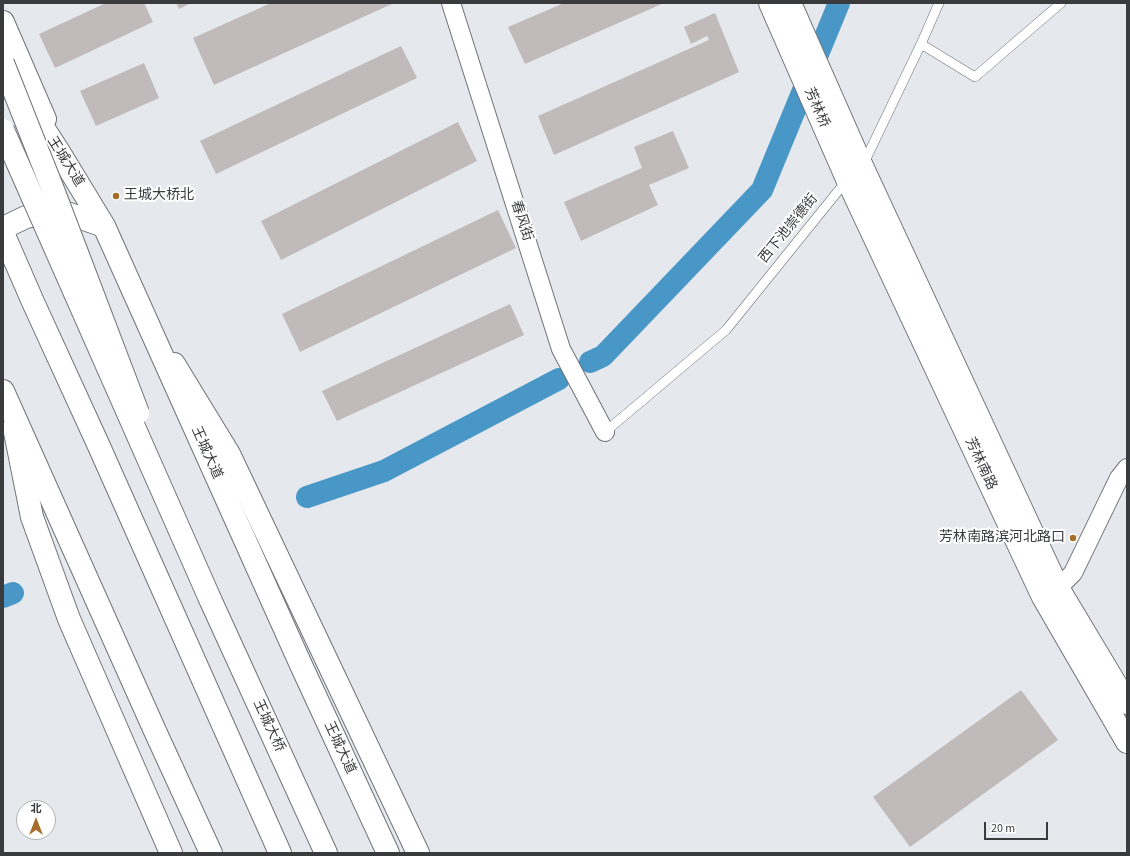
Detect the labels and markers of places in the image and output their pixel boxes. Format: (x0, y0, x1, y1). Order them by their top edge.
place label: 王城大桥北 (124, 188, 194, 204)
marker: 王城大桥北 (111, 191, 121, 201)
place label: 芳林南路滨河北路口 (939, 530, 1065, 546)
marker: 芳林南路滨河北路口 (1068, 533, 1078, 543)

